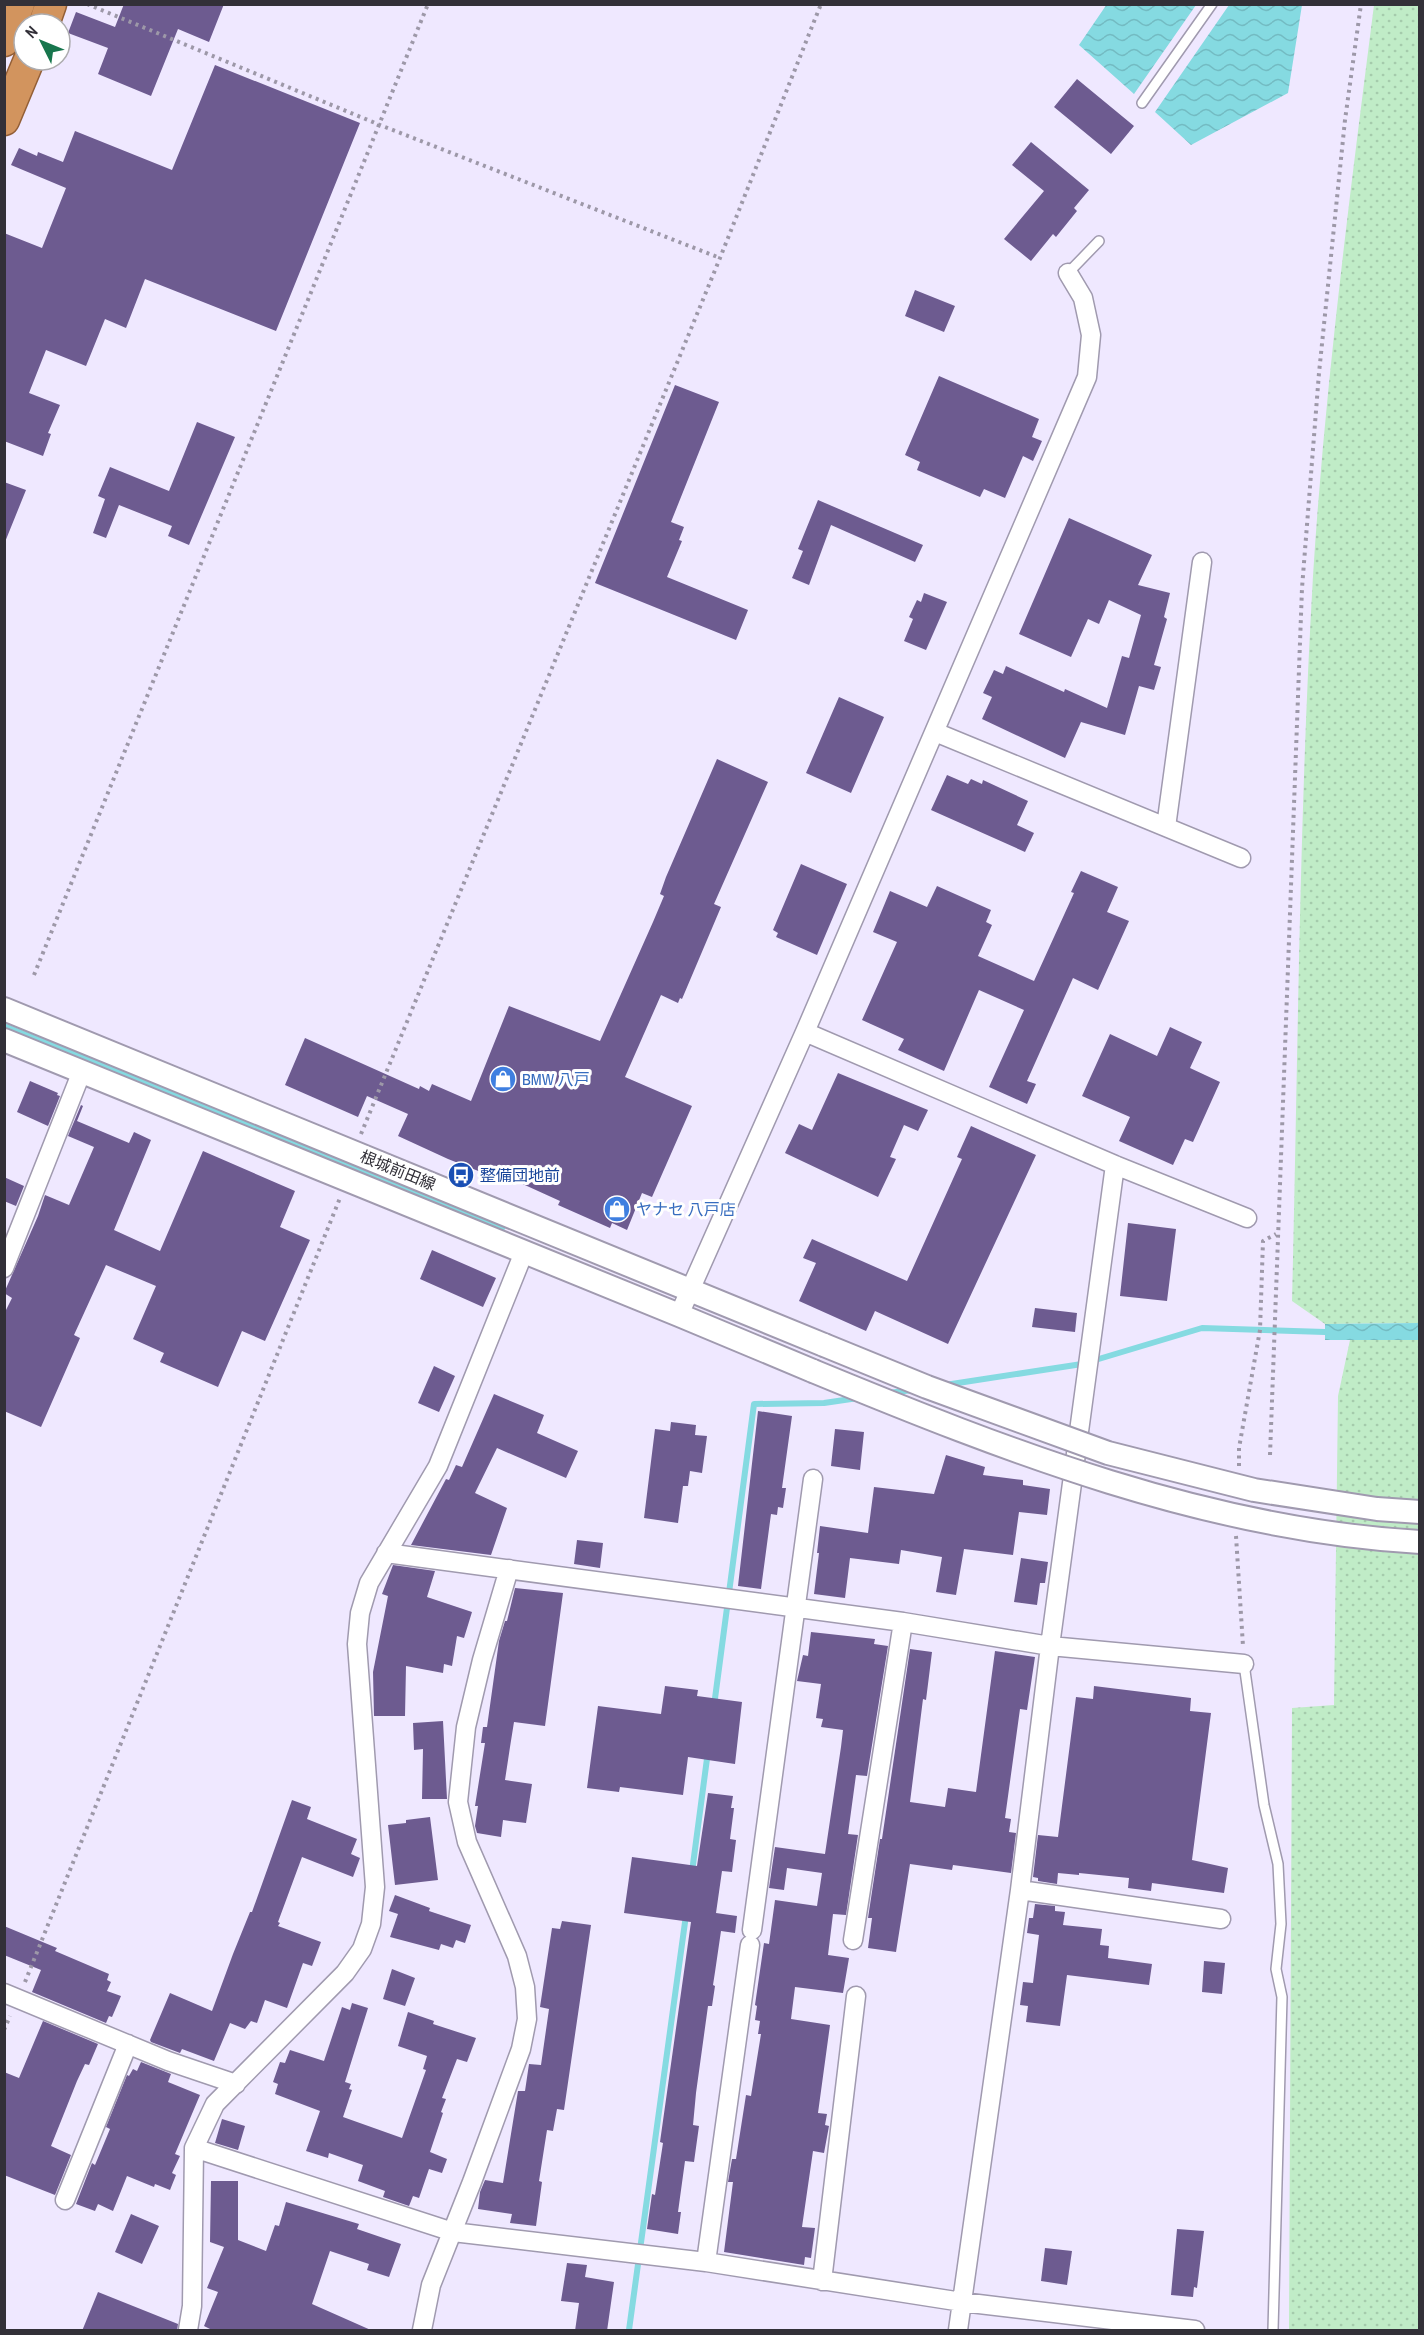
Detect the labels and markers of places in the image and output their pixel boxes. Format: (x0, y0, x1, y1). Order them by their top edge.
shop icon: BMW 八戸 (488, 1064, 518, 1094)
place label: BMW 八戸 (522, 1068, 590, 1090)
bus stop icon: 整備団地前 (446, 1160, 476, 1190)
place label: 整備団地前 (480, 1164, 560, 1186)
shop icon: ヤナセ 八戸店 (602, 1194, 632, 1224)
place label: ヤナセ 八戸店 (636, 1198, 736, 1220)

